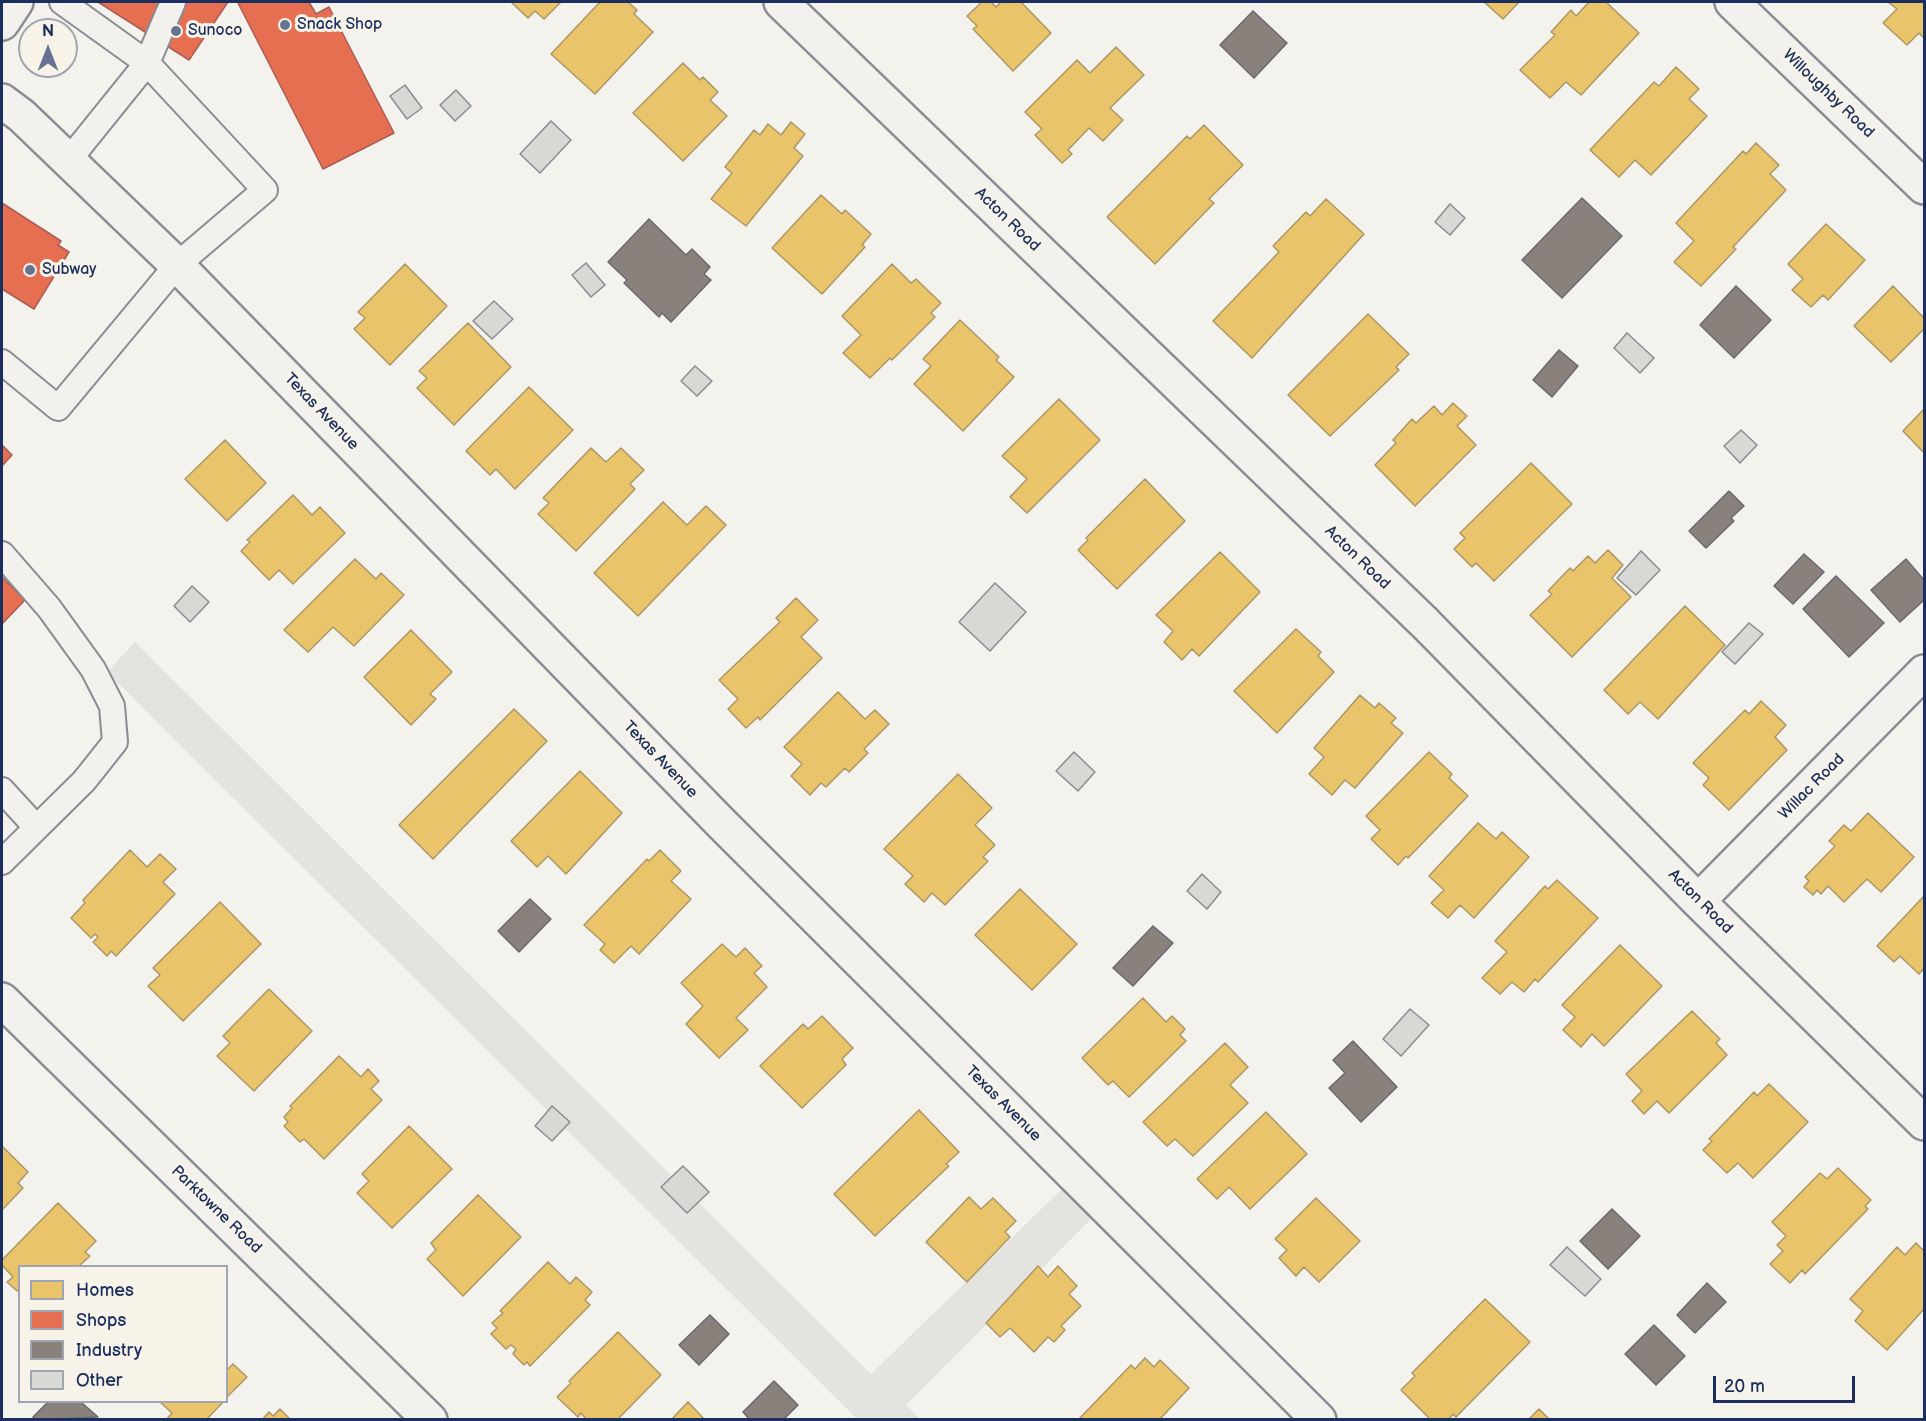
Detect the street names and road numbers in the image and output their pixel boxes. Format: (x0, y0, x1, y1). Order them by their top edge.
street label: Willoughby Road (1778, 46, 1878, 142)
street label: Acton Road (970, 184, 1044, 256)
street label: Texas Avenue (280, 370, 362, 454)
street label: Acton Road (1320, 522, 1394, 594)
street label: Texas Avenue (619, 718, 701, 802)
street label: Willac Road (1775, 750, 1849, 824)
street label: Acton Road (1664, 866, 1736, 938)
street label: Texas Avenue (961, 1062, 1045, 1146)
street label: Parktowne Road (167, 1162, 265, 1258)

